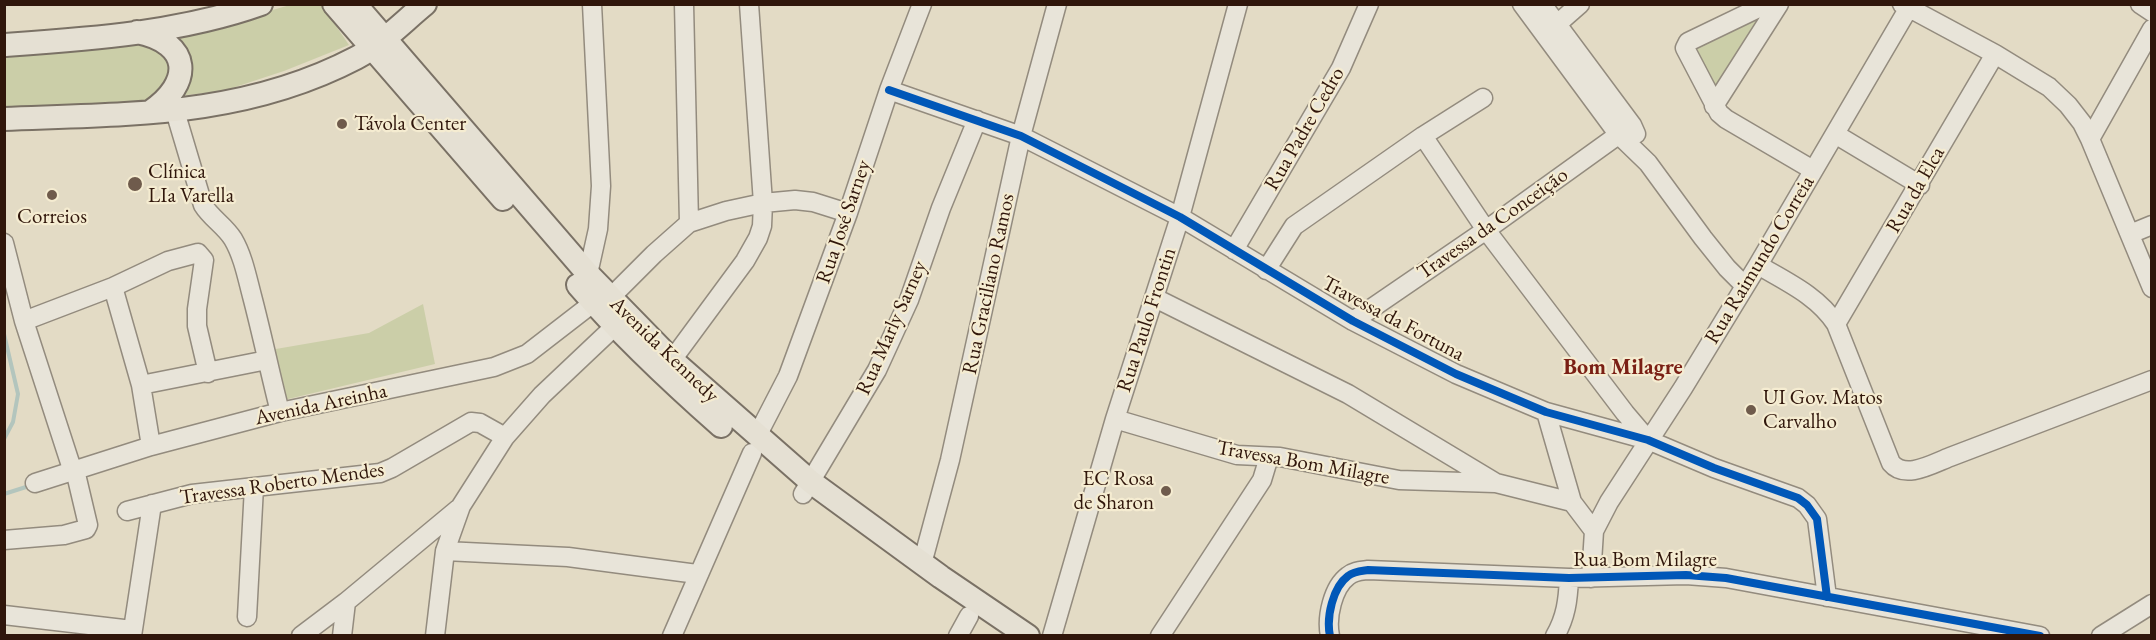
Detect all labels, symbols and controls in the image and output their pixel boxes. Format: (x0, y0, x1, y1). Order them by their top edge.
street label: Rua Padre Cedro (1259, 63, 1351, 195)
place label: Távola Center (354, 111, 466, 137)
marker: Távola Center (335, 117, 349, 131)
street label: Rua da Elca (1881, 142, 1951, 238)
street label: Rua José Sarney (811, 157, 877, 287)
place label: Clínica LIa Varella (148, 159, 234, 209)
street label: Travessa da Conceição (1413, 163, 1573, 285)
street label: Rua Raimundo Correia (1700, 171, 1820, 349)
marker: Clínica LIa Varella (126, 175, 144, 193)
marker: Correios (45, 188, 59, 202)
street label: Rua Graciliano Ramos (958, 191, 1020, 377)
place label: Correios (17, 204, 87, 230)
street label: Rua Paulo Frontin (1112, 245, 1182, 395)
street label: Rua Marly Sarney (851, 257, 933, 399)
street label: Travessa da Fortuna (1317, 271, 1469, 367)
street label: Avenida Kennedy (604, 292, 724, 408)
district label: Bom Milagre (1563, 355, 1683, 381)
street label: Avenida Areinha (253, 379, 389, 431)
place label: UI Gov. Matos Carvalho (1763, 385, 1883, 435)
marker: UI Gov. Matos Carvalho (1744, 403, 1758, 417)
street label: Travessa Bom Milagre (1215, 435, 1391, 491)
street label: Travessa Roberto Mendes (178, 457, 386, 511)
place label: EC Rosa de Sharon (1074, 466, 1154, 516)
marker: EC Rosa de Sharon (1159, 484, 1173, 498)
street label: Rua Bom Milagre (1573, 547, 1717, 573)

